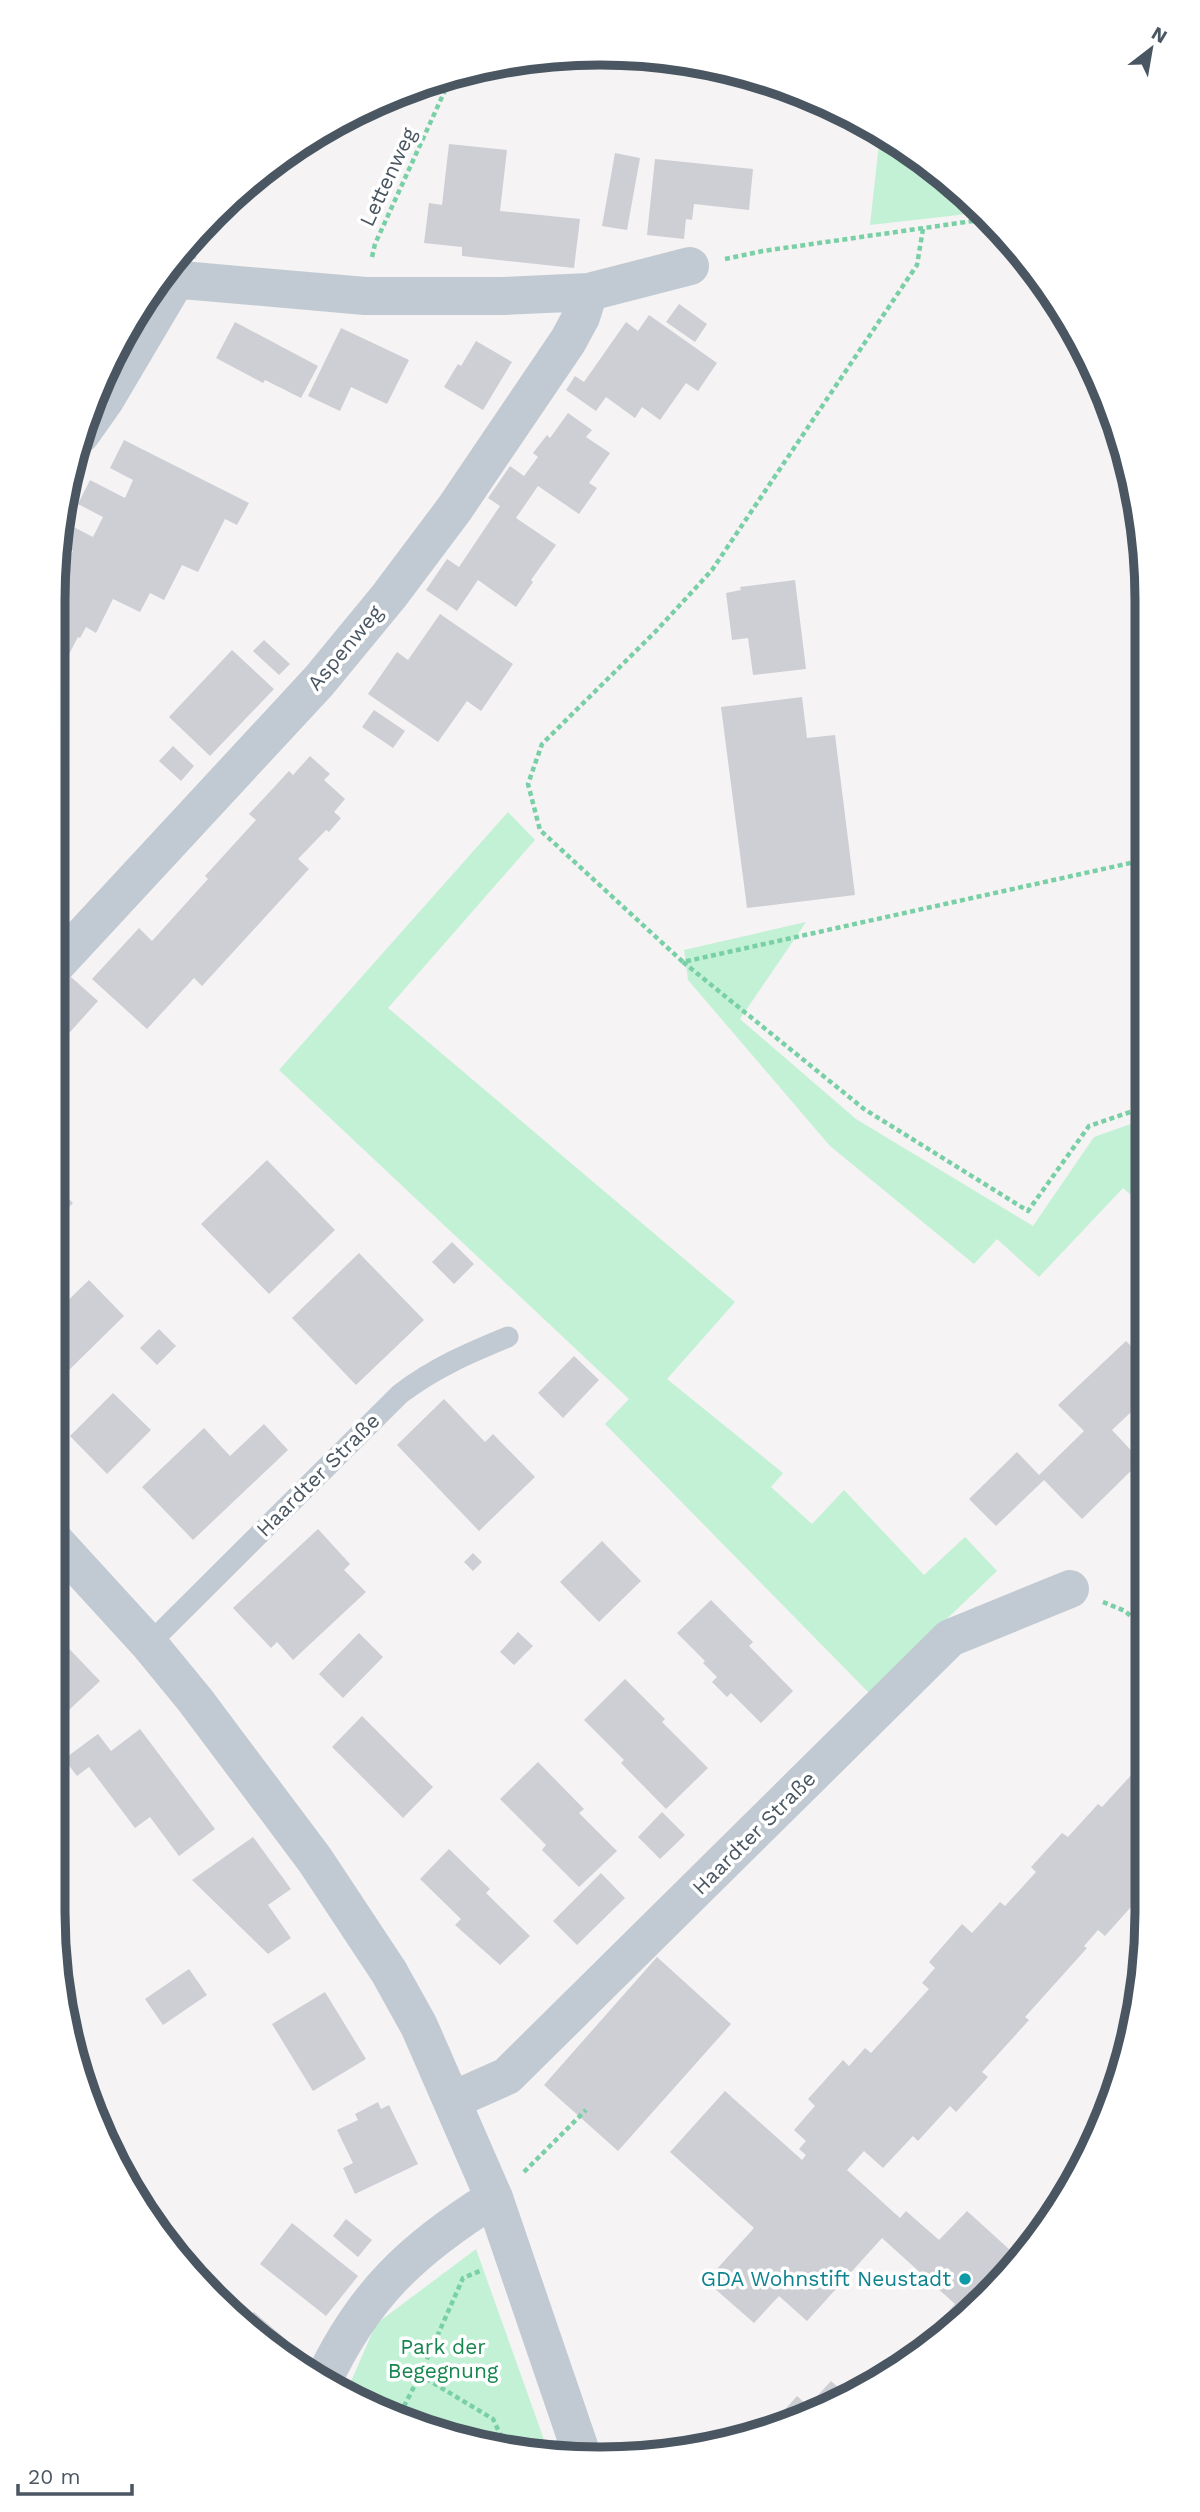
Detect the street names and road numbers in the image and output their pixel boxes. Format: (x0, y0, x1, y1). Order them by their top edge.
street label: Lettenweg (354, 123, 422, 230)
street label: Aspenweg (302, 599, 388, 695)
street label: Haardter Straße (251, 1408, 385, 1542)
street label: Haardter Straße (687, 1766, 821, 1900)

